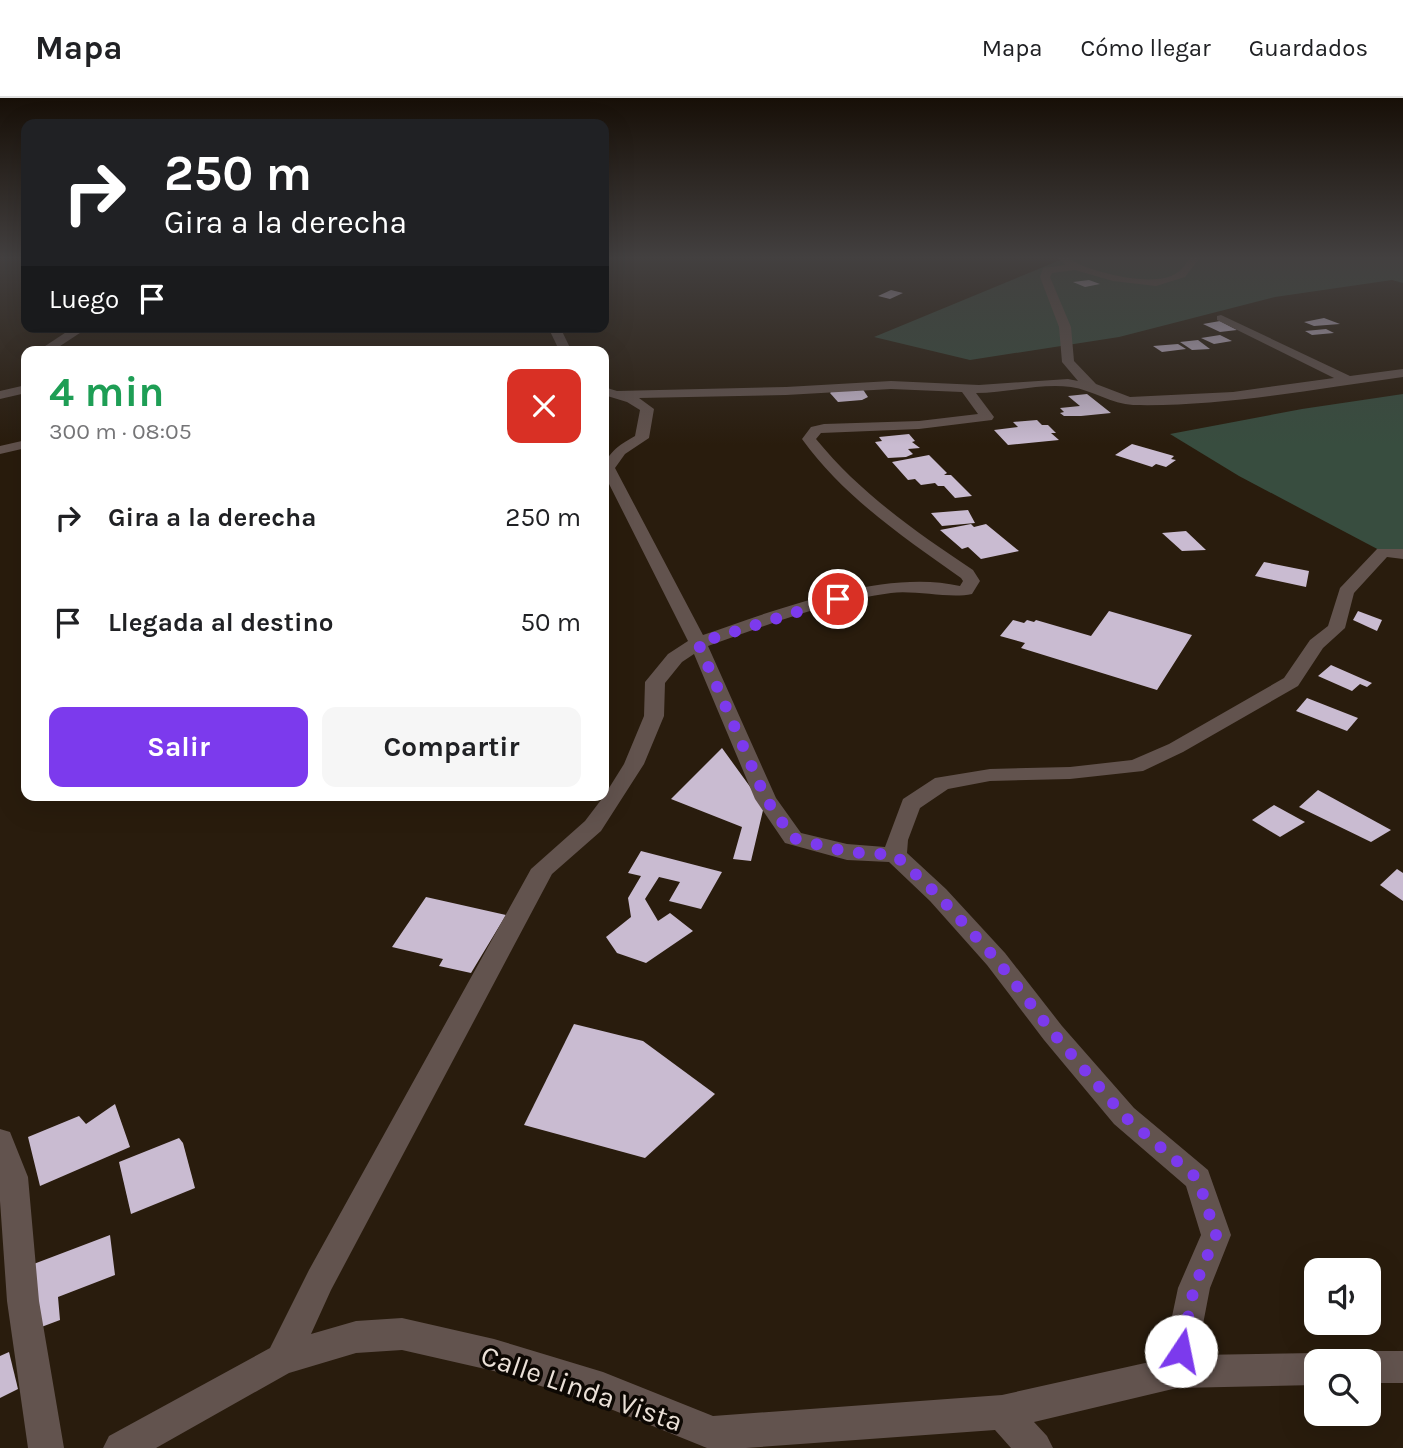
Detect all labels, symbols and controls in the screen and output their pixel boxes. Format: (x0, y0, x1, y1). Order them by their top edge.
text: Mapa (35, 29, 123, 67)
text: Mapa (982, 34, 1042, 62)
text: Cómo llegar (1080, 34, 1211, 62)
text: Guardados (1249, 34, 1368, 62)
text: 250 m (164, 145, 312, 202)
icon: right (49, 147, 140, 238)
text: Gira a la derecha (164, 204, 407, 241)
icon: arrive (133, 280, 171, 318)
text: Luego (49, 284, 119, 315)
text: 4 min (49, 367, 164, 417)
button: close (507, 369, 581, 443)
text: 300 m · 08:05 (49, 418, 192, 445)
icon: right (49, 499, 87, 537)
text: Gira a la derecha (108, 502, 317, 533)
text: 250 m (505, 502, 581, 533)
pin (808, 569, 868, 629)
icon: arrive (819, 580, 857, 618)
icon: arrive (49, 604, 87, 642)
text: Llegada al destino (108, 607, 334, 638)
text: 50 m (520, 607, 581, 638)
button: Salir (49, 707, 308, 787)
button: Compartir (322, 707, 581, 787)
map controls (1304, 1258, 1381, 1426)
button: sound (1304, 1258, 1381, 1335)
position arrow (1144, 1314, 1218, 1388)
street label: Calle Linda Vista (477, 1339, 687, 1438)
button: search (1304, 1349, 1381, 1426)

